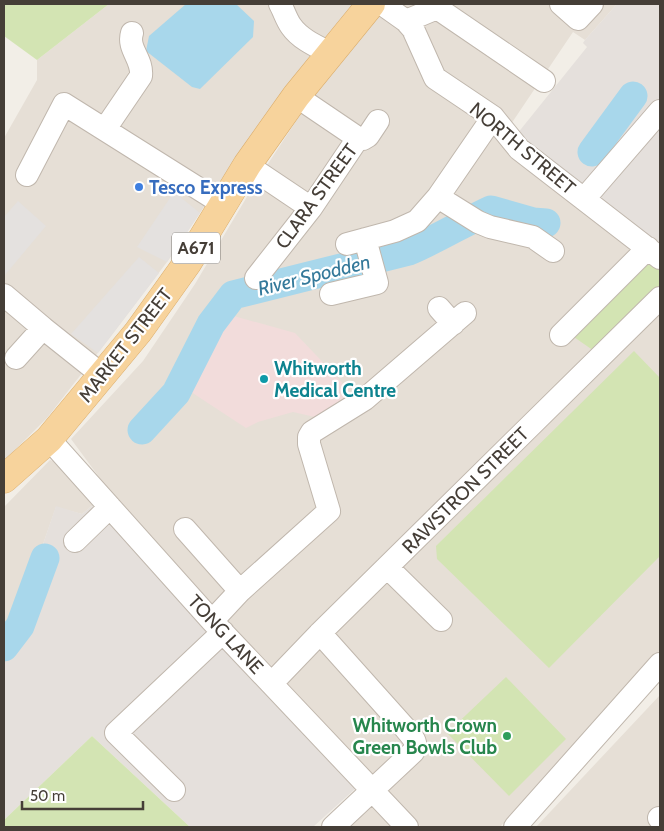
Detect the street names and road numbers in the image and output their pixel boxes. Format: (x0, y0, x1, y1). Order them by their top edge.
street label: NORTH STREET (465, 98, 580, 199)
street label: CLARA STREET (271, 139, 362, 253)
road number: A671 (172, 232, 220, 264)
street label: MARKET STREET (74, 284, 177, 407)
street label: RAWSTRON STREET (397, 422, 533, 558)
street label: TONG LANE (183, 590, 268, 679)

